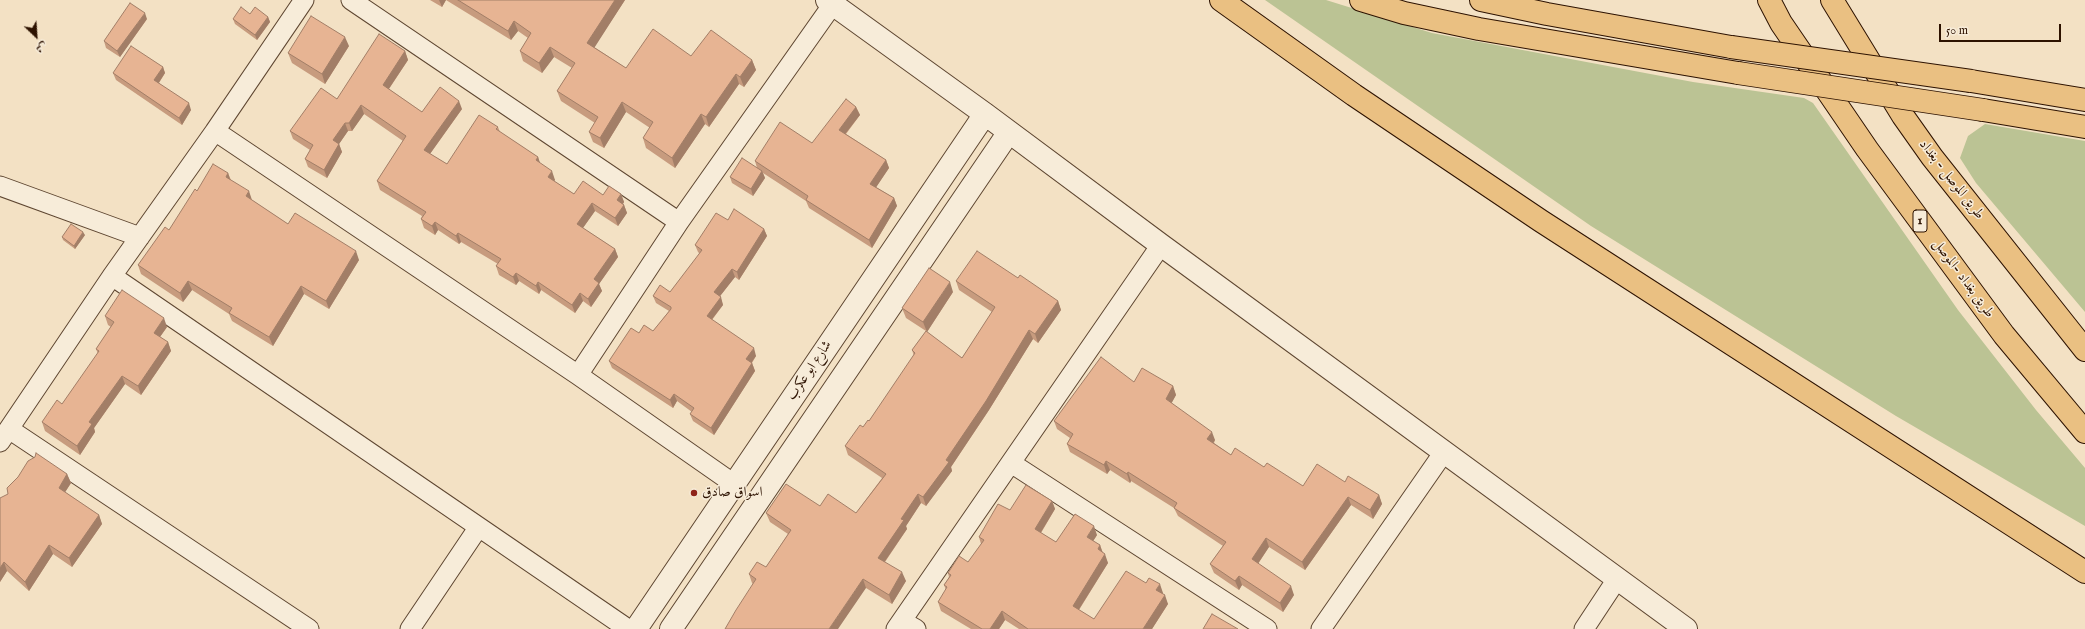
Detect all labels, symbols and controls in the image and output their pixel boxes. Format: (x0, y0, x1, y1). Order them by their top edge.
north arrow (16, 16, 56, 56)
scale bar (1941, 16, 2063, 42)
text: 50 m (1946, 23, 1968, 38)
text: ش (33, 38, 49, 56)
street label: طريق الموصل - بغداد (1915, 137, 1987, 223)
road number: 1 (1913, 210, 1927, 232)
street label: طريق بغداد -الموصل (1929, 236, 1997, 322)
street label: شارع ابو عكرب (784, 338, 836, 404)
place label: اسواق صادق (702, 485, 762, 501)
marker: اسواق صادق (689, 488, 699, 498)

